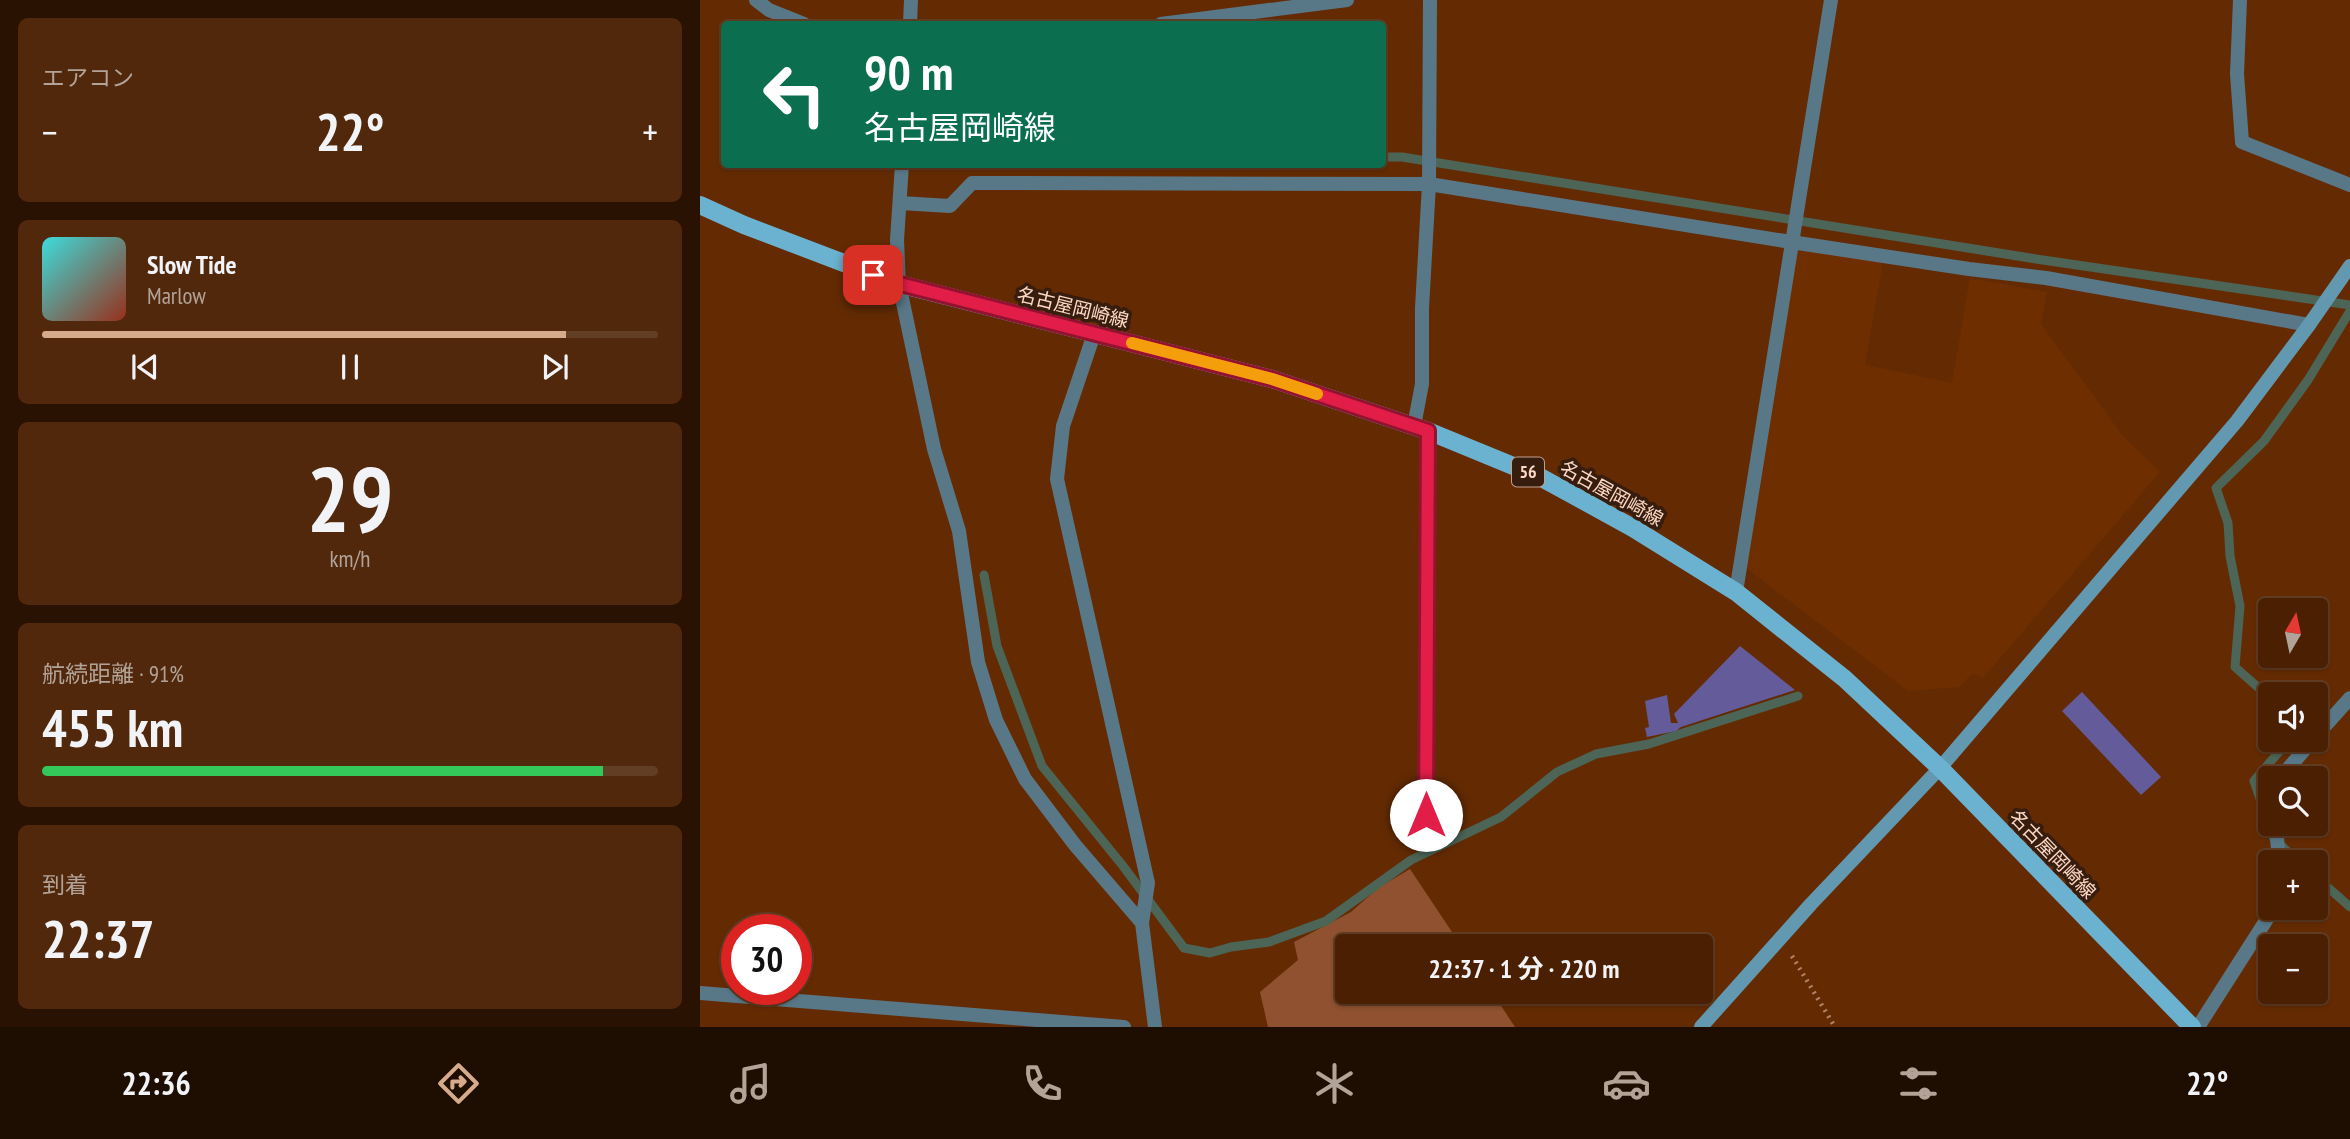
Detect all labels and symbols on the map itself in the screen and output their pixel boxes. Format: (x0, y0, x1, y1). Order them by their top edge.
pin (843, 245, 903, 305)
street label: 名古屋岡崎線 (1015, 282, 1131, 332)
street label: 名古屋岡崎線 (1556, 455, 1668, 531)
road number: 56 (1512, 458, 1544, 486)
north arrow (2258, 598, 2328, 668)
position arrow (1389, 778, 1463, 852)
street label: 名古屋岡崎線 (2005, 805, 2101, 903)
speed limit sign: 30 (721, 914, 812, 1005)

